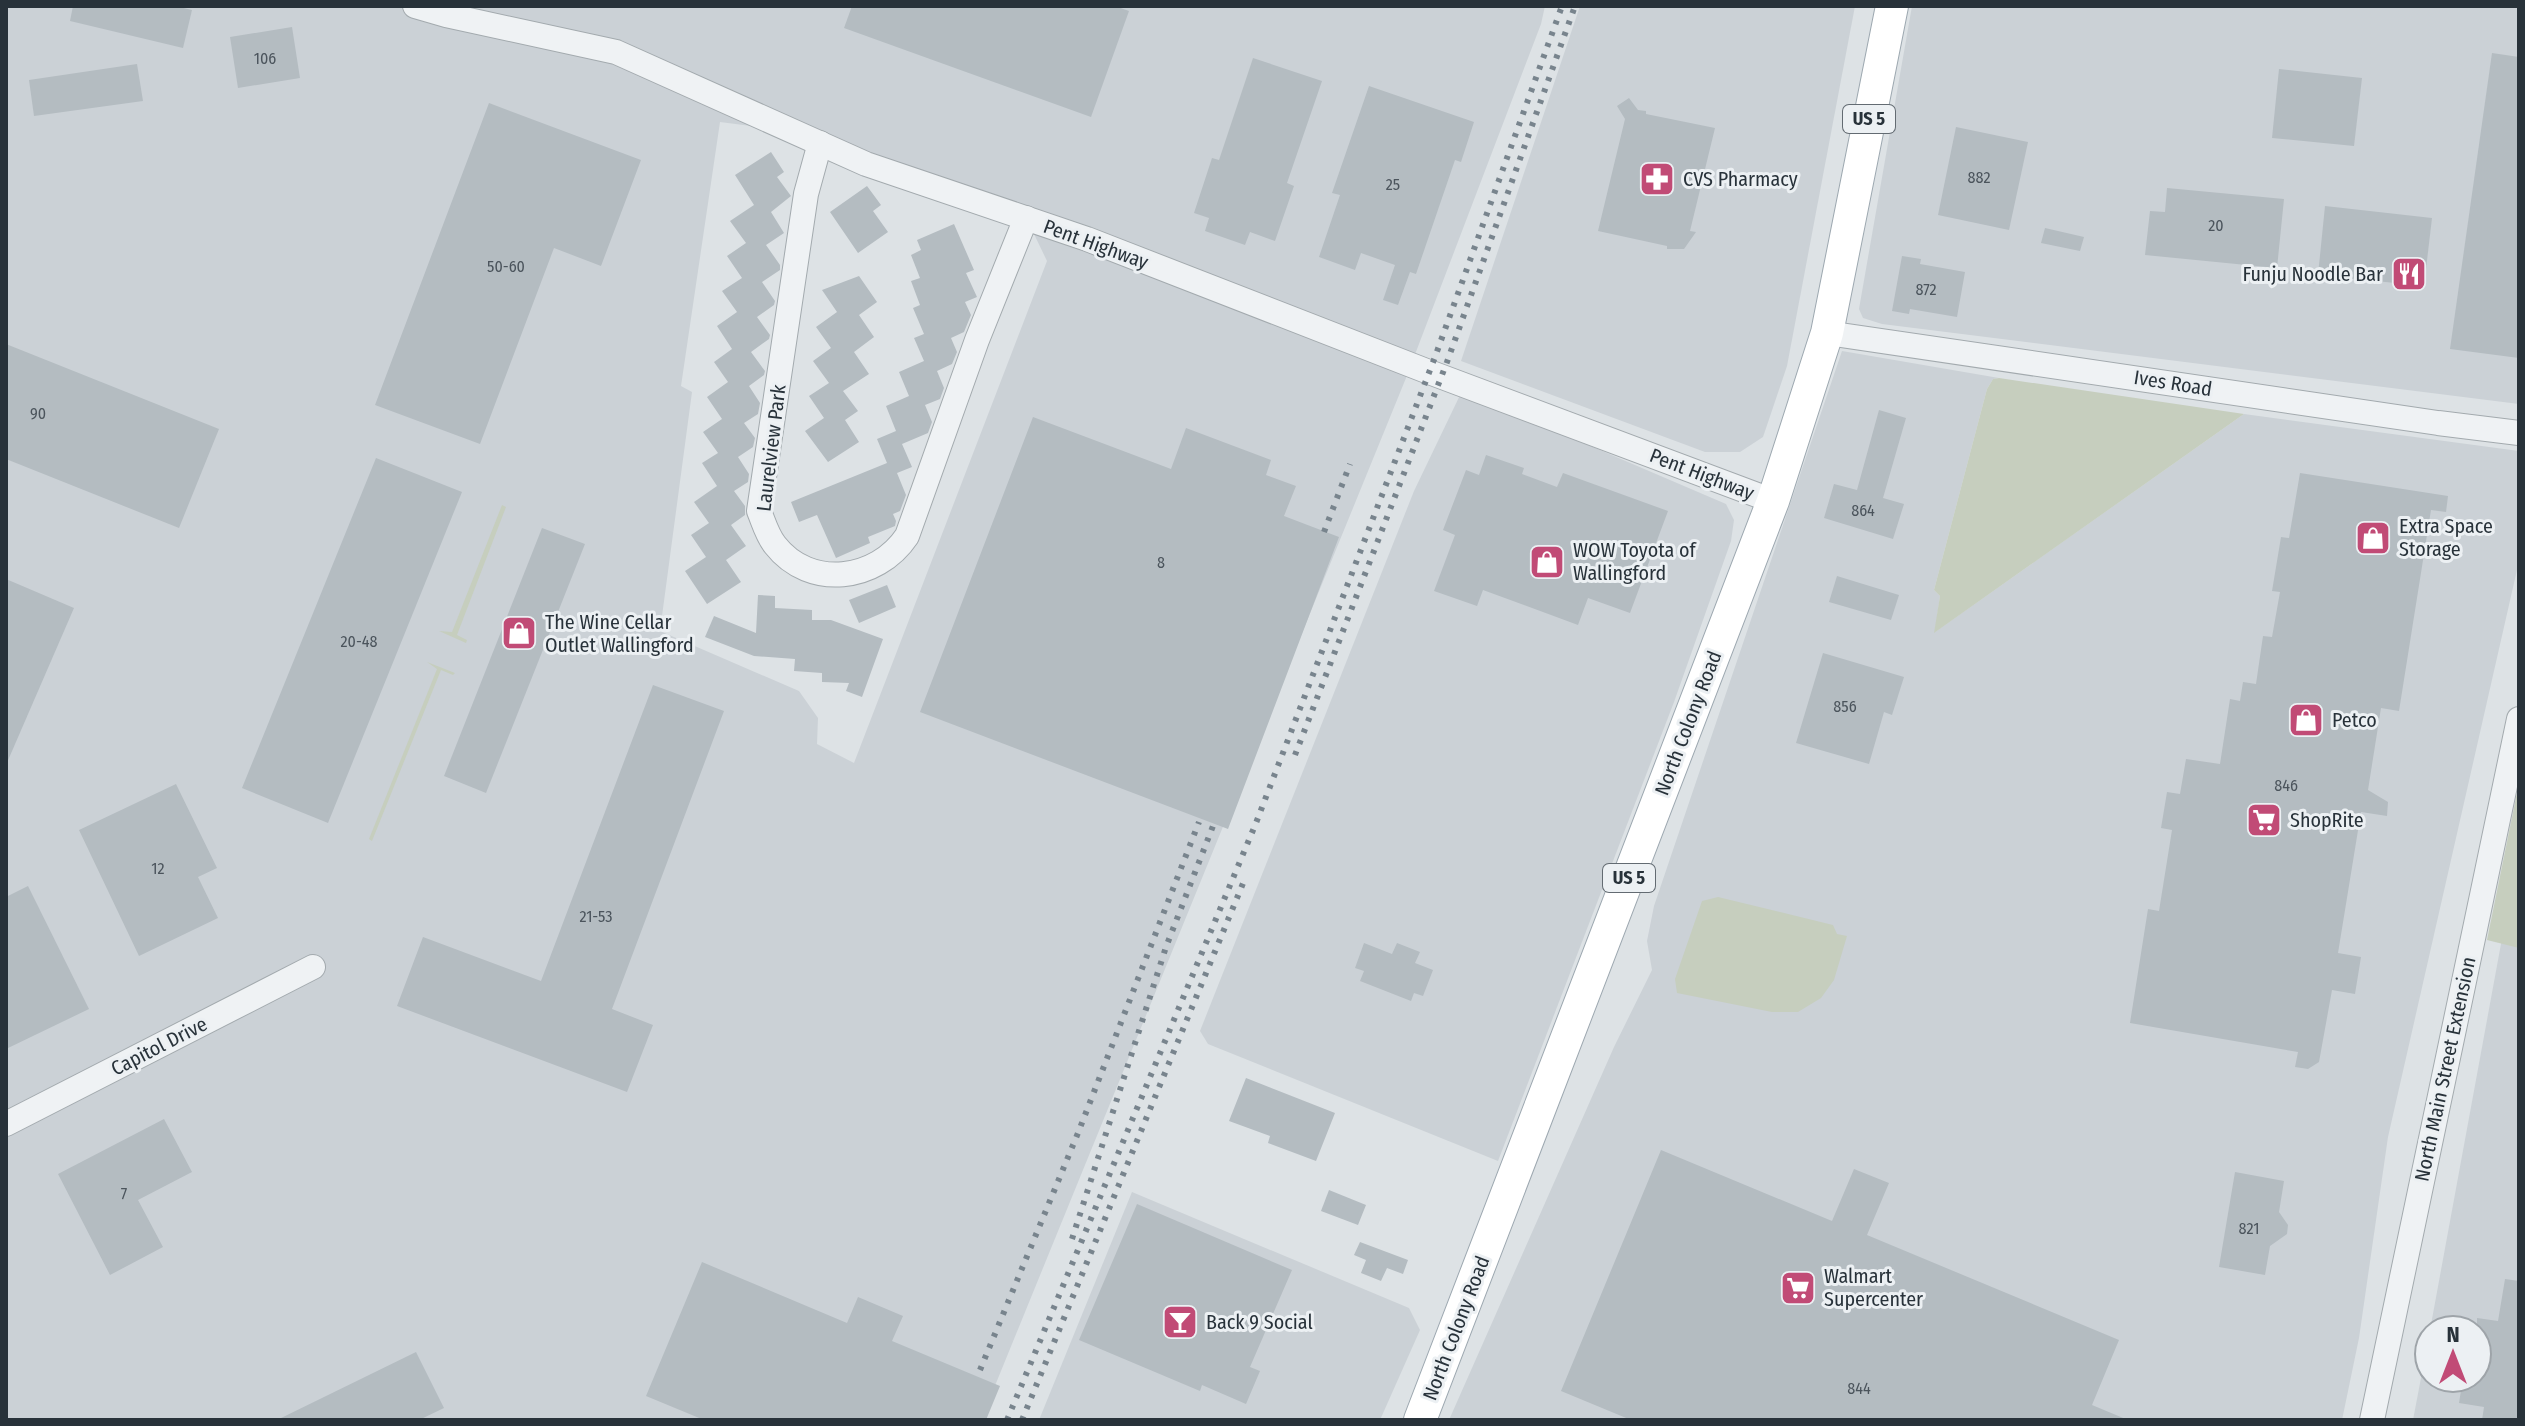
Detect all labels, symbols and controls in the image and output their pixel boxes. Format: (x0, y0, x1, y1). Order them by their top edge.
house number: 106 (254, 49, 276, 68)
road number: US 5 (1843, 105, 1895, 133)
pharmacy icon: CVS Pharmacy (1638, 160, 1676, 198)
place label: CVS Pharmacy (1683, 167, 1798, 191)
house number: 882 (1968, 168, 1990, 187)
house number: 25 (1386, 175, 1400, 194)
street label: Pent Highway (1040, 214, 1152, 274)
house number: 20 (2208, 216, 2224, 235)
restaurant icon: Funju Noodle Bar (2390, 255, 2428, 293)
house number: 50-60 (487, 257, 525, 276)
place label: Funju Noodle Bar (2242, 262, 2383, 286)
house number: 872 (1915, 280, 1937, 299)
street label: Ives Road (2132, 365, 2214, 401)
street label: Laurelview Park (751, 383, 791, 513)
house number: 90 (30, 404, 46, 423)
street label: Pent Highway (1646, 443, 1758, 505)
house number: 864 (1851, 501, 1875, 520)
place label: Extra Space Storage (2399, 514, 2493, 561)
shop icon: Extra Space Storage (2354, 519, 2392, 557)
place label: WOW Toyota of Wallingford (1573, 538, 1698, 585)
shop icon: WOW Toyota of Wallingford (1528, 543, 1566, 581)
house number: 8 (1157, 553, 1165, 572)
place label: The Wine Cellar Outlet Wallingford (545, 610, 694, 657)
shop icon: The Wine Cellar Outlet Wallingford (500, 614, 538, 652)
house number: 20-48 (341, 632, 377, 651)
street label: North Colony Road (1649, 647, 1727, 799)
house number: 856 (1833, 697, 1857, 716)
shop icon: Petco (2287, 701, 2325, 739)
place label: Petco (2332, 708, 2377, 732)
house number: 846 (2274, 776, 2298, 795)
supermarket icon: ShopRite (2245, 801, 2283, 839)
place label: ShopRite (2290, 808, 2364, 832)
house number: 12 (151, 859, 165, 878)
road number: US 5 (1603, 864, 1655, 892)
house number: 21-53 (579, 907, 613, 926)
street label: North Main Street Extension (2409, 954, 2481, 1184)
street label: Capitol Drive (107, 1012, 211, 1080)
house number: 7 (121, 1184, 128, 1203)
house number: 821 (2239, 1219, 2259, 1238)
street label: North Colony Road (1417, 1252, 1495, 1404)
place label: Walmart Supercenter (1824, 1264, 1923, 1311)
supermarket icon: Walmart Supercenter (1779, 1269, 1817, 1307)
bar icon: Back 9 Social (1161, 1303, 1199, 1341)
place label: Back 9 Social (1206, 1310, 1313, 1334)
north arrow (2413, 1314, 2493, 1394)
text: N (2446, 1321, 2460, 1348)
house number: 844 (1847, 1379, 1871, 1398)

